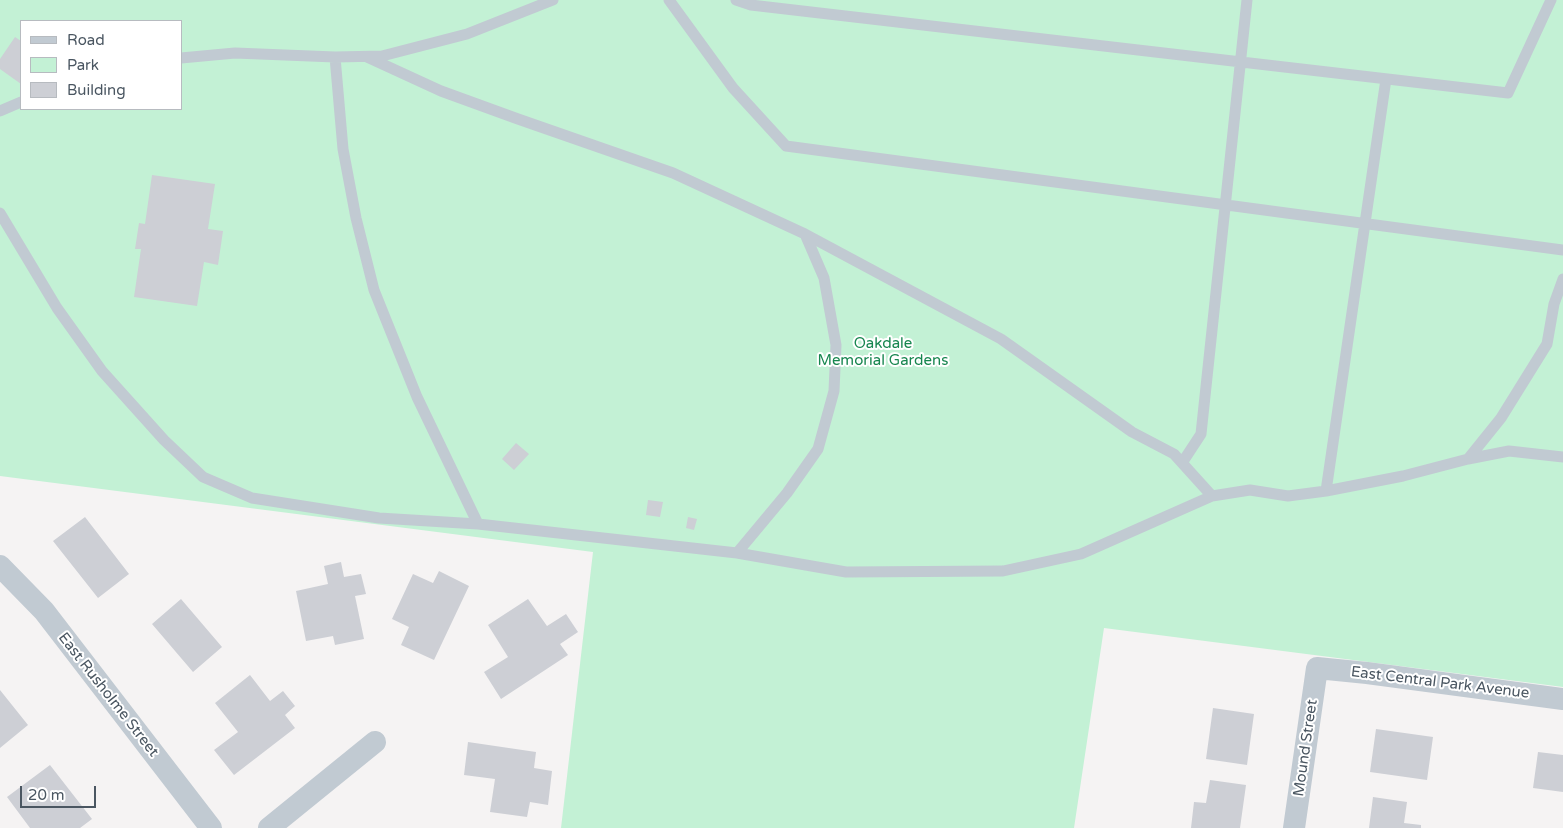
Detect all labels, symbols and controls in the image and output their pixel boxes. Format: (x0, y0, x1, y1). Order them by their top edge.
legend (20, 20, 182, 110)
text: Road (67, 31, 105, 49)
text: Park (67, 56, 99, 74)
text: Building (67, 81, 126, 99)
park label: Oakdale Memorial Gardens (818, 335, 948, 370)
street label: East Rusholme Street (54, 629, 162, 761)
street label: East Central Park Avenue (1350, 663, 1530, 703)
street label: Mound Street (1290, 698, 1322, 798)
scale bar (22, 776, 99, 808)
text: 20 m (28, 786, 65, 804)

